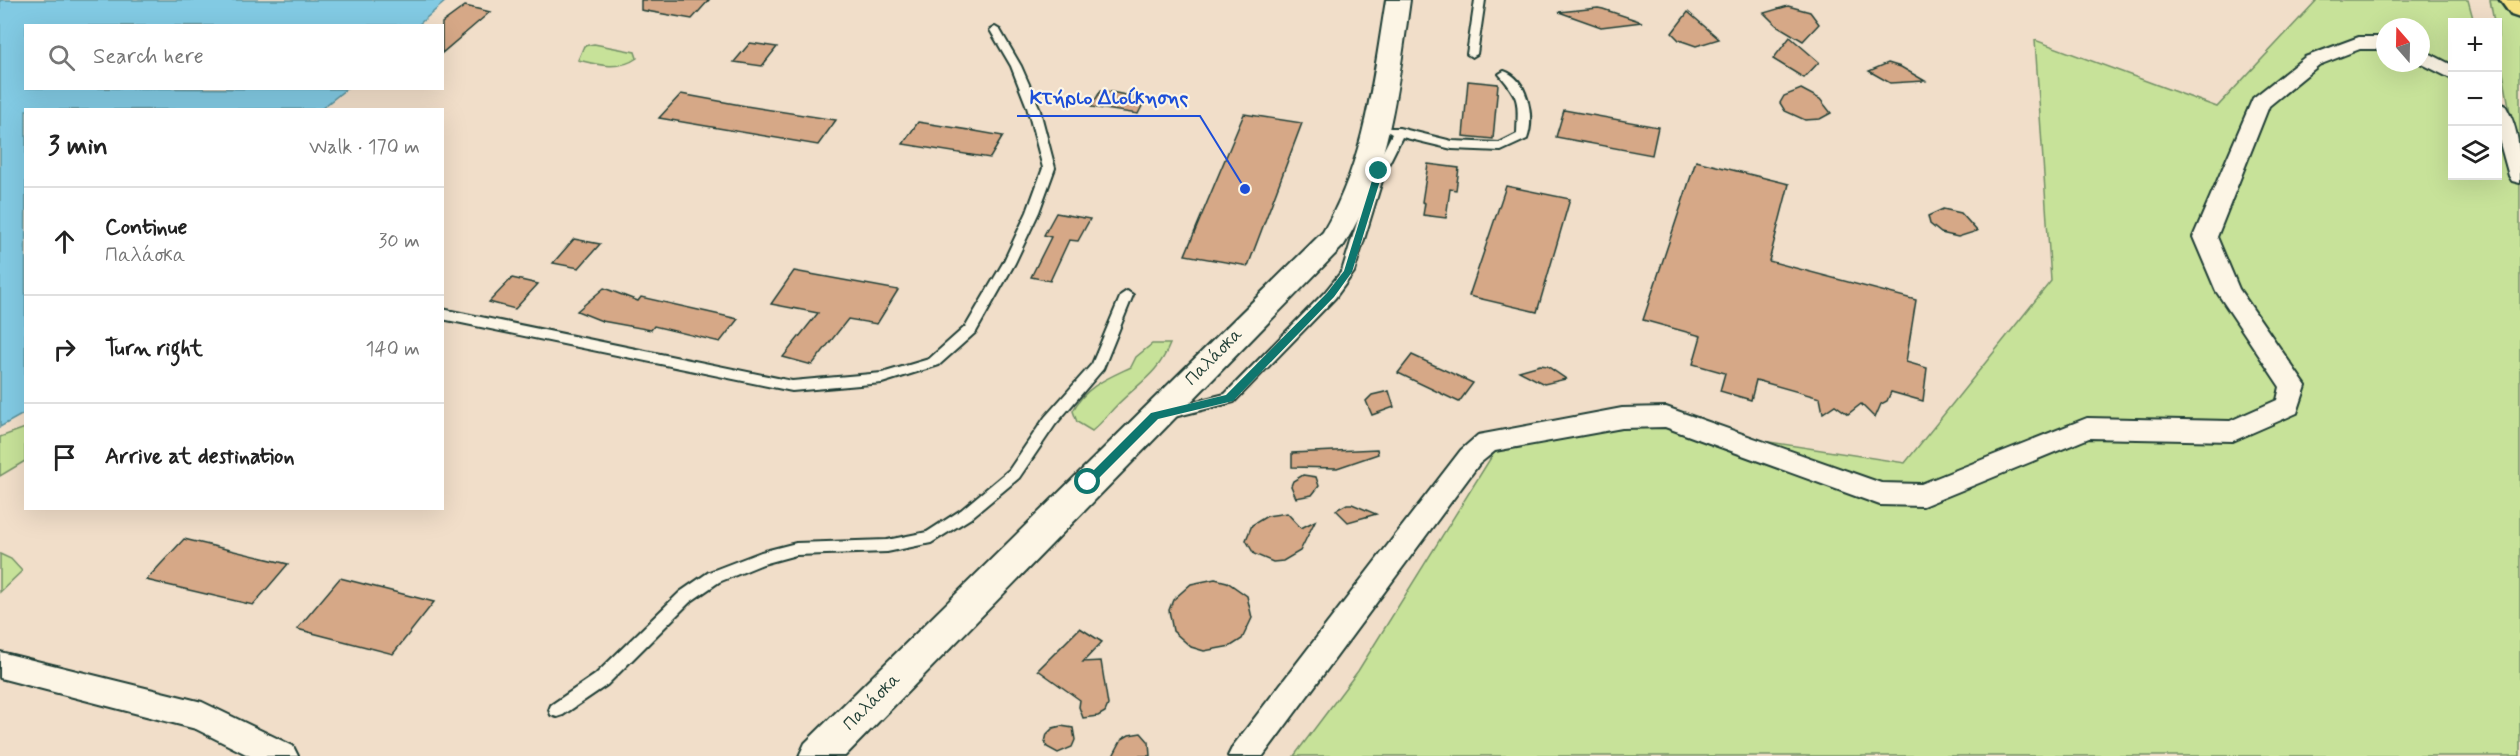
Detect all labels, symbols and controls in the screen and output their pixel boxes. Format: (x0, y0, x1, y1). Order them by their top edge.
north arrow (2376, 18, 2430, 72)
map controls (2448, 18, 2502, 180)
button: + (2448, 18, 2502, 72)
search box (24, 24, 444, 90)
icon: search (45, 41, 78, 74)
text: Search here (93, 43, 204, 71)
button: − (2448, 72, 2502, 126)
callout: Κτήριο Διοίκησης (1017, 78, 1200, 116)
text: Κτήριο Διοίκησης (1030, 85, 1189, 112)
button: layers (2448, 126, 2502, 180)
text: 3 min (48, 130, 108, 164)
text: Walk · 170 m (309, 134, 420, 161)
route end (1365, 157, 1391, 183)
text: Continue (105, 214, 187, 242)
icon: ahead (48, 225, 81, 258)
text: 30 m (378, 228, 420, 255)
text: Παλάσκα (105, 242, 186, 269)
street label: Παλάσκα (1180, 323, 1248, 391)
icon: right (48, 333, 81, 366)
text: Turn right (105, 335, 203, 363)
text: 140 m (366, 336, 420, 363)
icon: arrive (48, 441, 81, 474)
text: Arrive at destination (105, 443, 295, 471)
route start (1074, 468, 1100, 494)
street label: Παλάσκα (838, 668, 906, 736)

